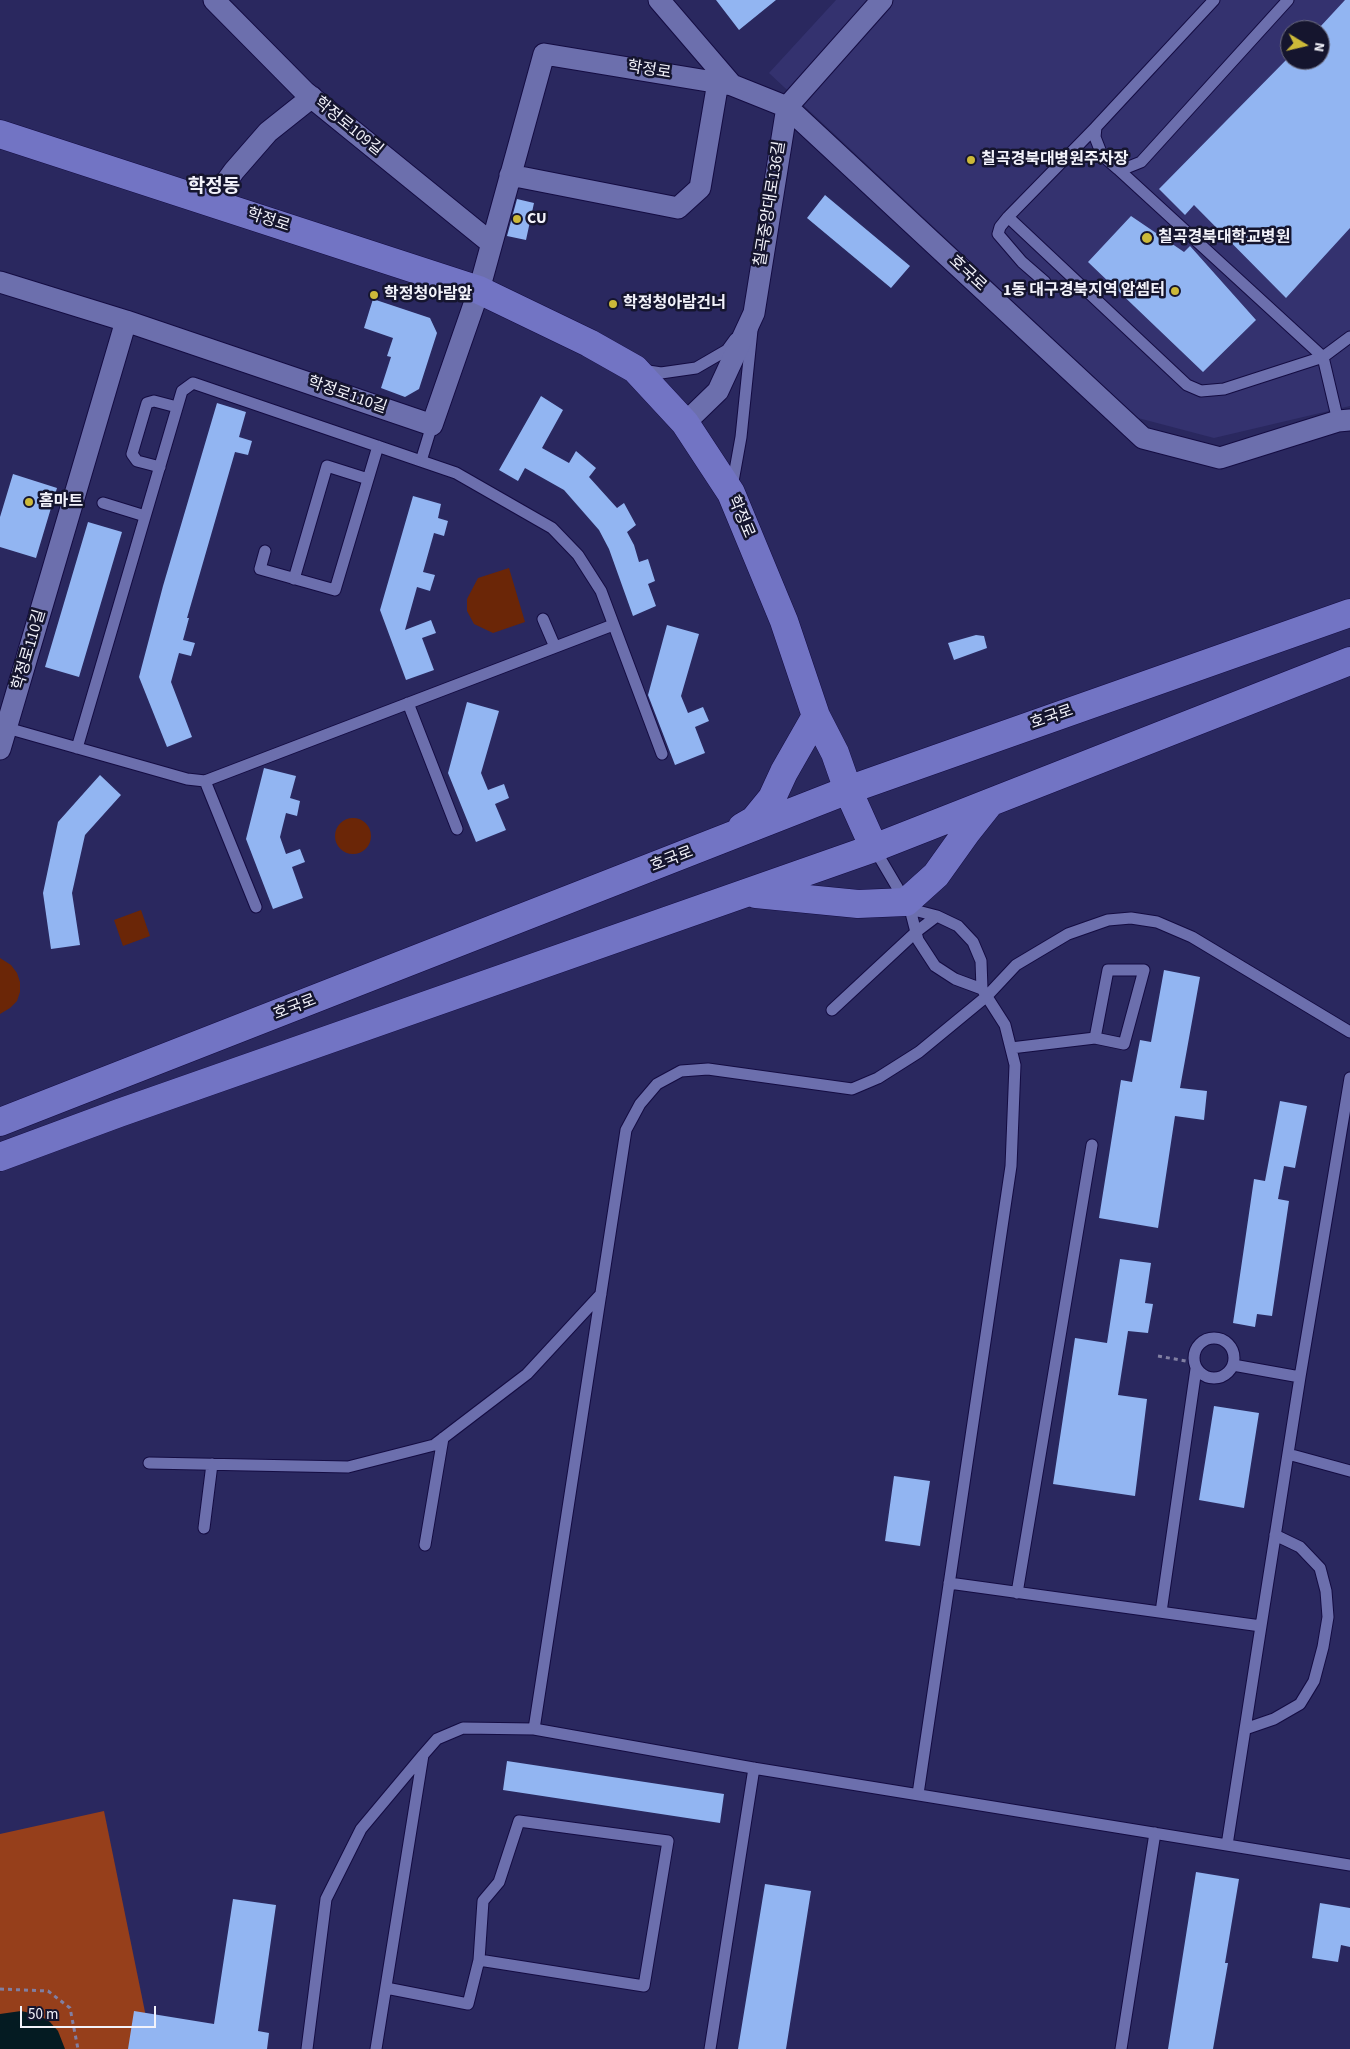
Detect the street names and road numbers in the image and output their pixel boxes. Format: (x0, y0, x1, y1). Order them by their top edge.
street label: 학정로 (626, 58, 672, 84)
street label: 학정로109길 (310, 94, 386, 160)
street label: 칠곡중앙대로136길 (752, 140, 790, 268)
street label: 학정로 (244, 205, 292, 237)
street label: 호국로 (944, 252, 990, 296)
street label: 학정로110길 (305, 373, 389, 419)
street label: 학정로 (723, 493, 757, 541)
street label: 학정로110길 (9, 608, 51, 692)
street label: 호국로 (1028, 702, 1076, 734)
street label: 호국로 (648, 843, 696, 877)
street label: 호국로 (271, 991, 319, 1025)

